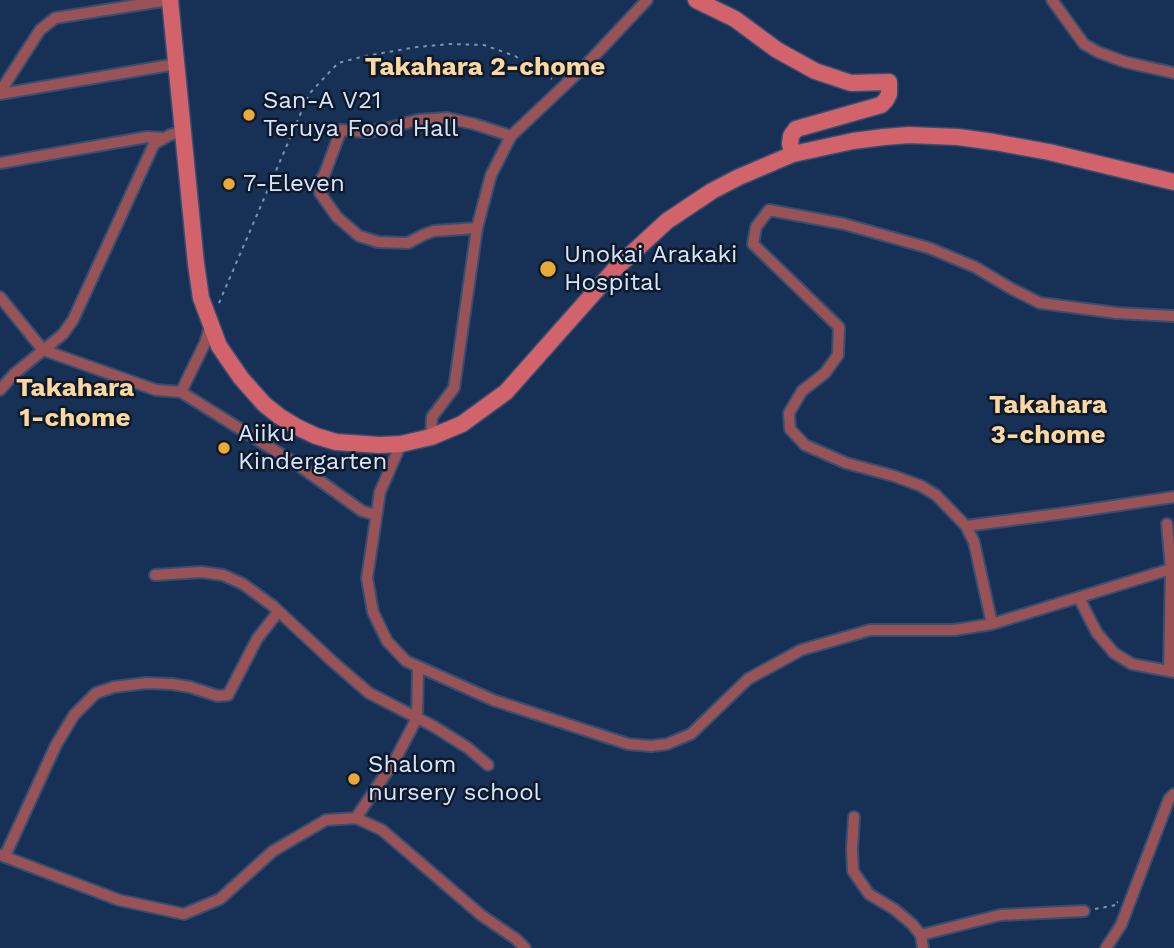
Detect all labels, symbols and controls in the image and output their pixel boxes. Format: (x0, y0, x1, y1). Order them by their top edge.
district label: Takahara 2-chome (365, 51, 605, 83)
place label: San-A V21 Teruya Food Hall (263, 87, 458, 143)
marker: San-A V21 Teruya Food Hall (241, 107, 257, 123)
place label: 7-Eleven (243, 170, 345, 198)
marker: 7-Eleven (221, 176, 237, 192)
place label: Unokai Arakaki Hospital (564, 241, 737, 297)
marker: Unokai Arakaki Hospital (538, 259, 558, 279)
district label: Takahara 1-chome (16, 372, 134, 434)
district label: Takahara 3-chome (989, 389, 1107, 450)
place label: Aiiku Kindergarten (238, 420, 387, 476)
marker: Aiiku Kindergarten (216, 440, 232, 456)
place label: Shalom nursery school (368, 751, 541, 807)
marker: Shalom nursery school (346, 771, 362, 787)

